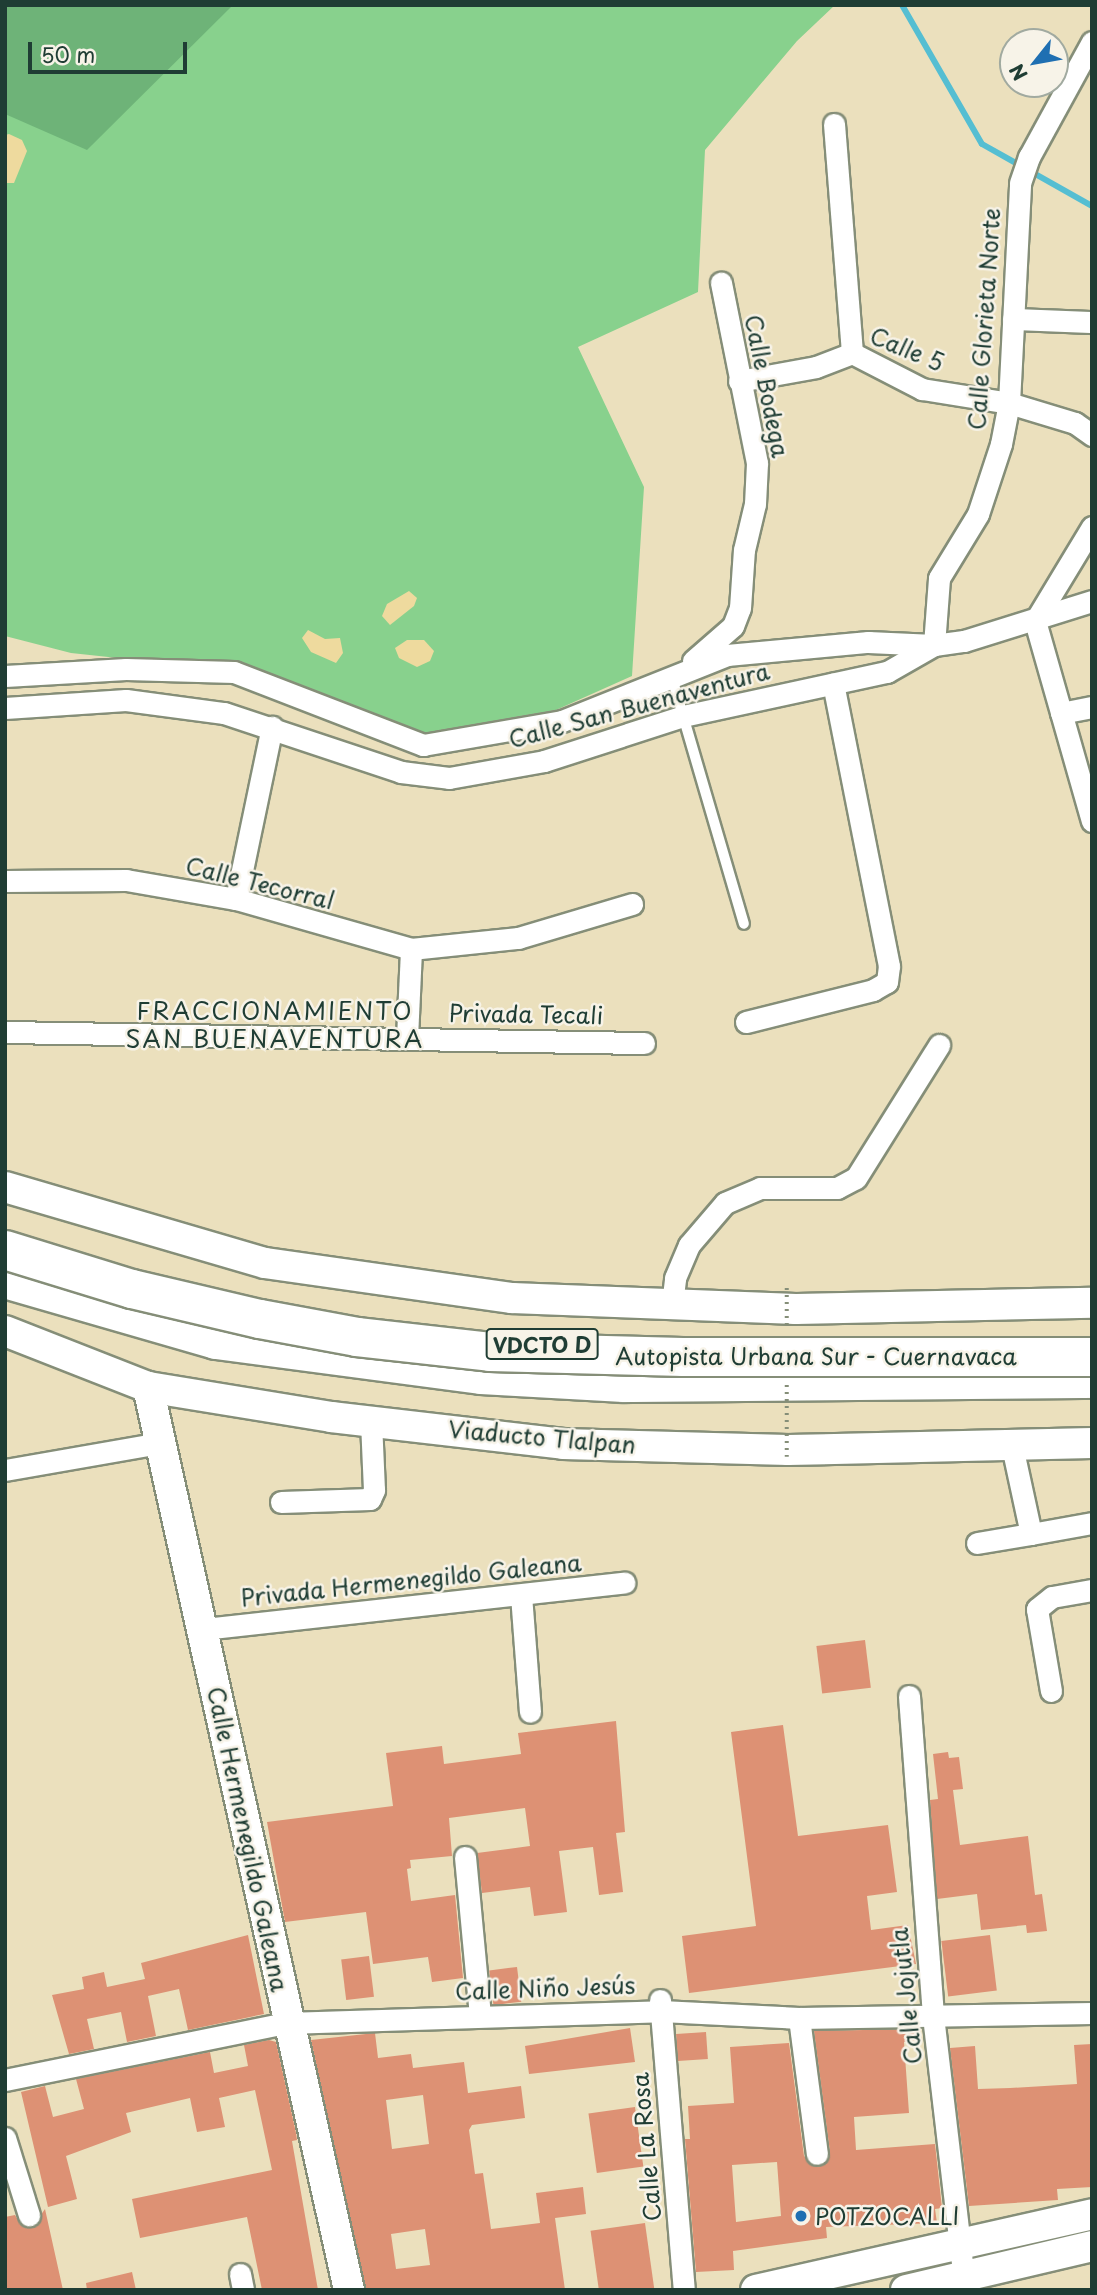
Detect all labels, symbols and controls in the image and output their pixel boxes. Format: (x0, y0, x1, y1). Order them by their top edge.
scale bar (32, 28, 191, 72)
north arrow (999, 28, 1069, 98)
text: 50 m (41, 38, 95, 70)
text: N (1002, 59, 1034, 86)
street label: Calle Glorieta Norte (962, 207, 1006, 431)
street label: Calle Bodega (740, 312, 794, 460)
street label: Calle 5 (866, 321, 948, 377)
street label: Calle San Buenaventura (506, 657, 772, 753)
street label: Calle Tecorral (181, 851, 339, 915)
district label: FRACCIONAMIENTO SAN BUENAVENTURA (129, 997, 421, 1053)
street label: Privada Tecali (449, 999, 603, 1029)
road number: VDCTO D (484, 1326, 600, 1362)
street label: Autopista Urbana Sur - Cuernavaca (614, 1342, 1018, 1370)
street label: Viaducto Tlalpan (447, 1415, 637, 1459)
street label: Privada Hermenegildo Galeana (238, 1548, 584, 1612)
street label: Calle Hermenegildo Galeana (202, 1681, 294, 1997)
street label: Calle Jojutla (885, 1925, 927, 2067)
street label: Calle Niño Jesús (454, 1971, 636, 2005)
street label: Calle La Rosa (626, 2071, 666, 2223)
place label: POTZOCALLI (815, 2202, 960, 2230)
marker: POTZOCALLI (793, 2208, 809, 2224)

